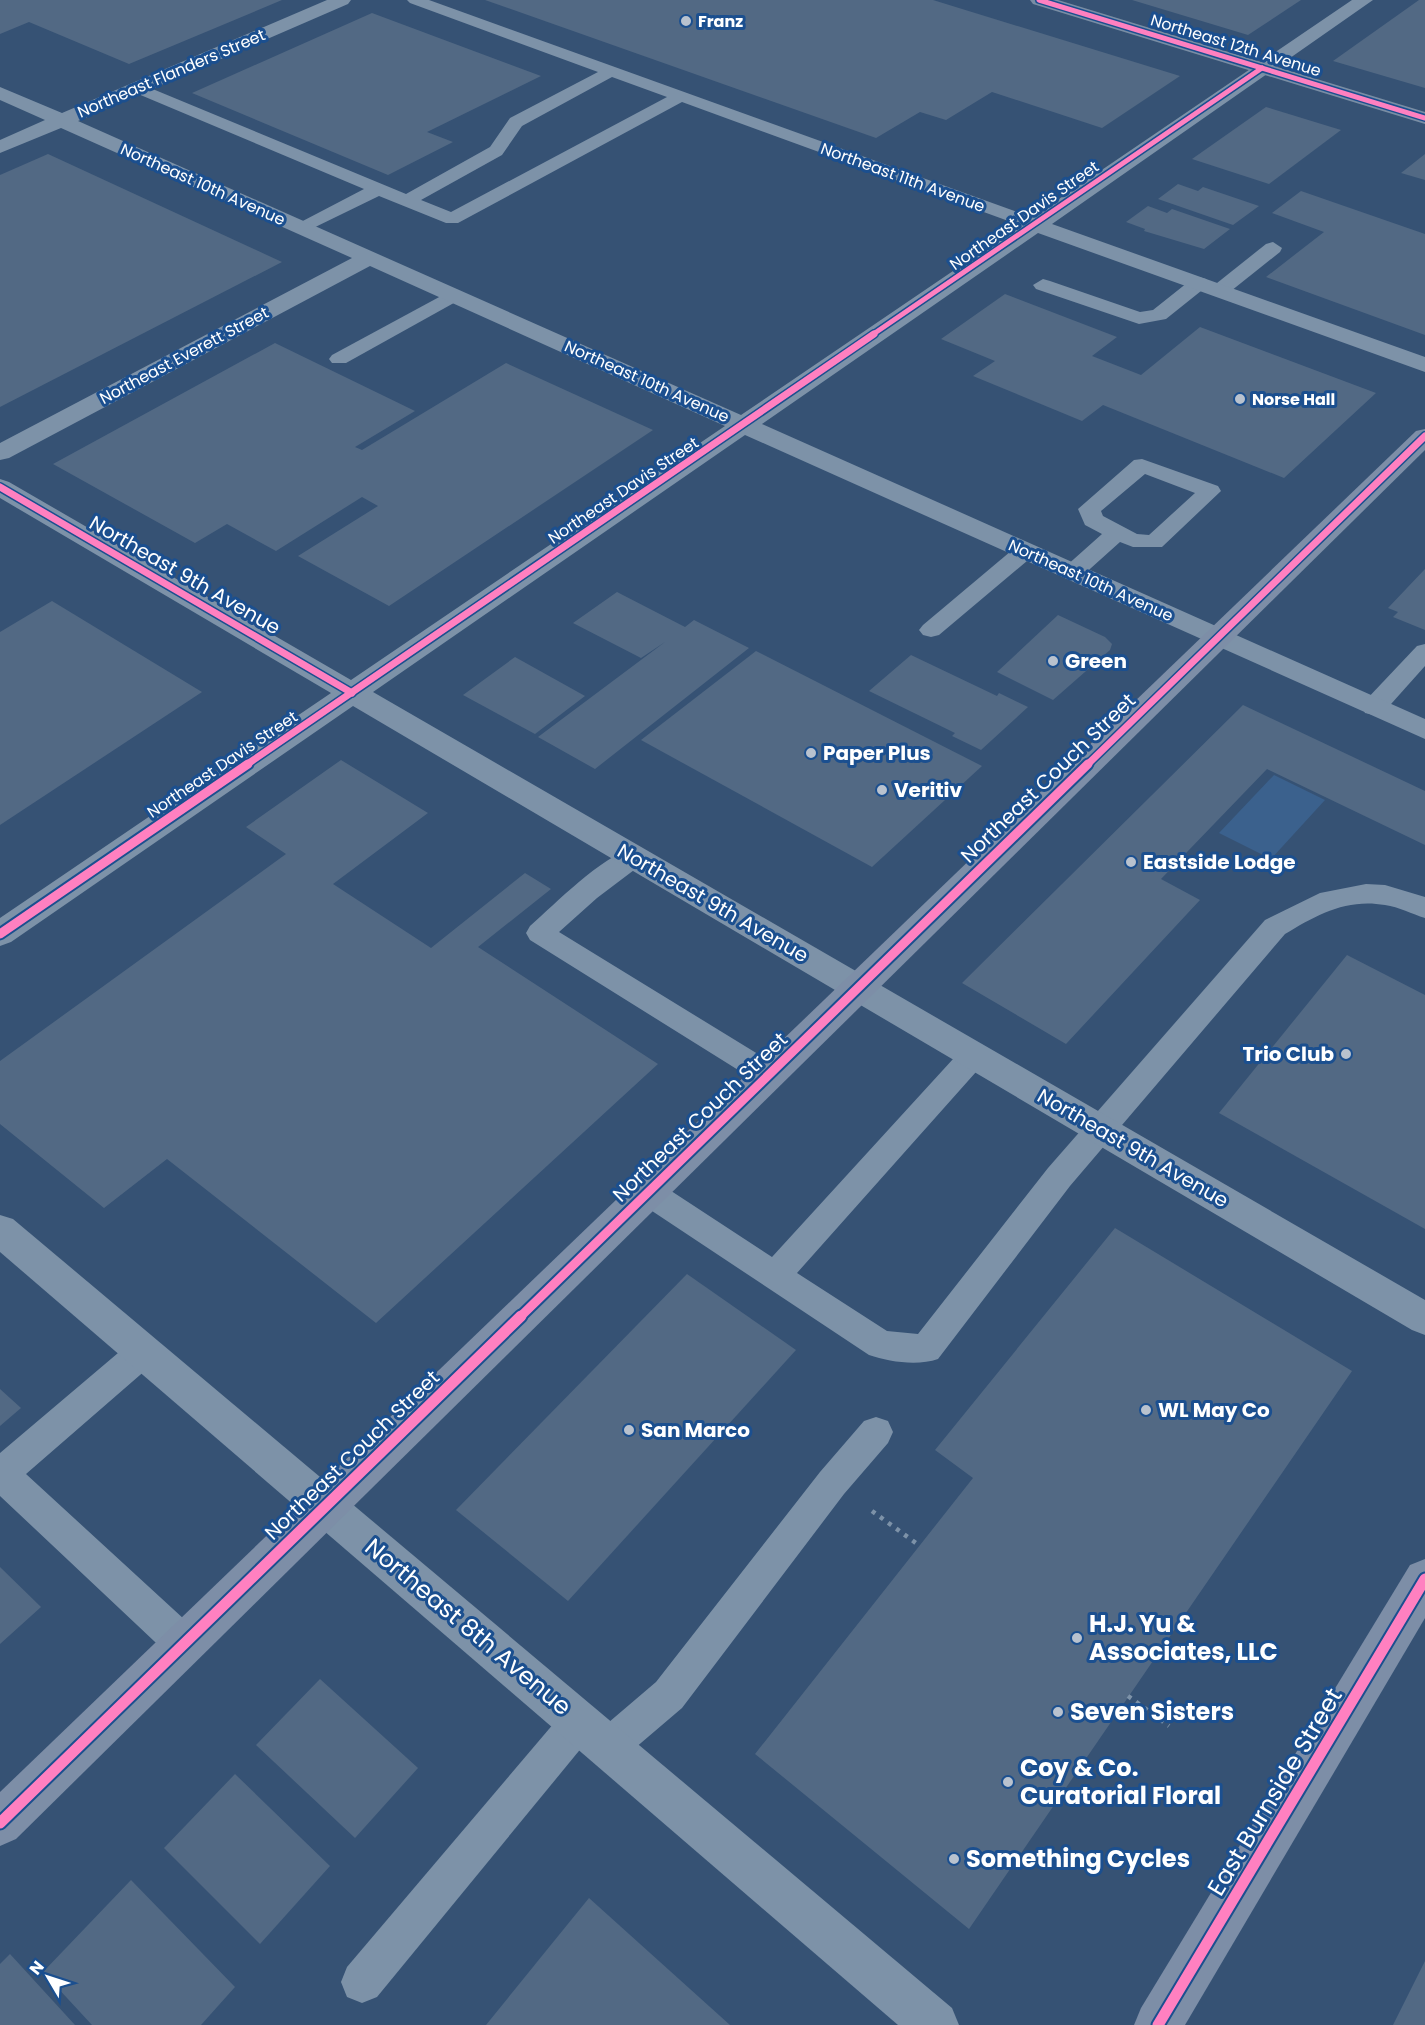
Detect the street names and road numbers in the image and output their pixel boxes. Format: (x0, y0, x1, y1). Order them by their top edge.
street label: Northeast 12th Avenue (1148, 9, 1324, 82)
street label: Northeast Flanders Street (74, 23, 269, 123)
street label: Northeast 11th Avenue (817, 137, 988, 218)
street label: Northeast 10th Avenue (117, 138, 289, 231)
street label: Northeast Davis Street (945, 155, 1104, 276)
street label: Northeast Everett Street (96, 301, 273, 410)
street label: Northeast 10th Avenue (561, 335, 733, 428)
street label: Northeast Davis Street (543, 431, 703, 549)
street label: Northeast 9th Avenue (84, 509, 286, 641)
street label: Northeast 10th Avenue (1005, 534, 1177, 627)
street label: Northeast Couch Street (954, 687, 1142, 869)
street label: Northeast Davis Street (142, 705, 302, 823)
street label: Northeast 9th Avenue (612, 837, 814, 969)
street label: Northeast Couch Street (606, 1026, 794, 1208)
street label: Northeast 9th Avenue (1032, 1082, 1234, 1214)
street label: Northeast Couch Street (258, 1364, 446, 1546)
street label: Northeast 8th Avenue (358, 1530, 578, 1723)
street label: East Burnside Street (1199, 1682, 1350, 1902)

